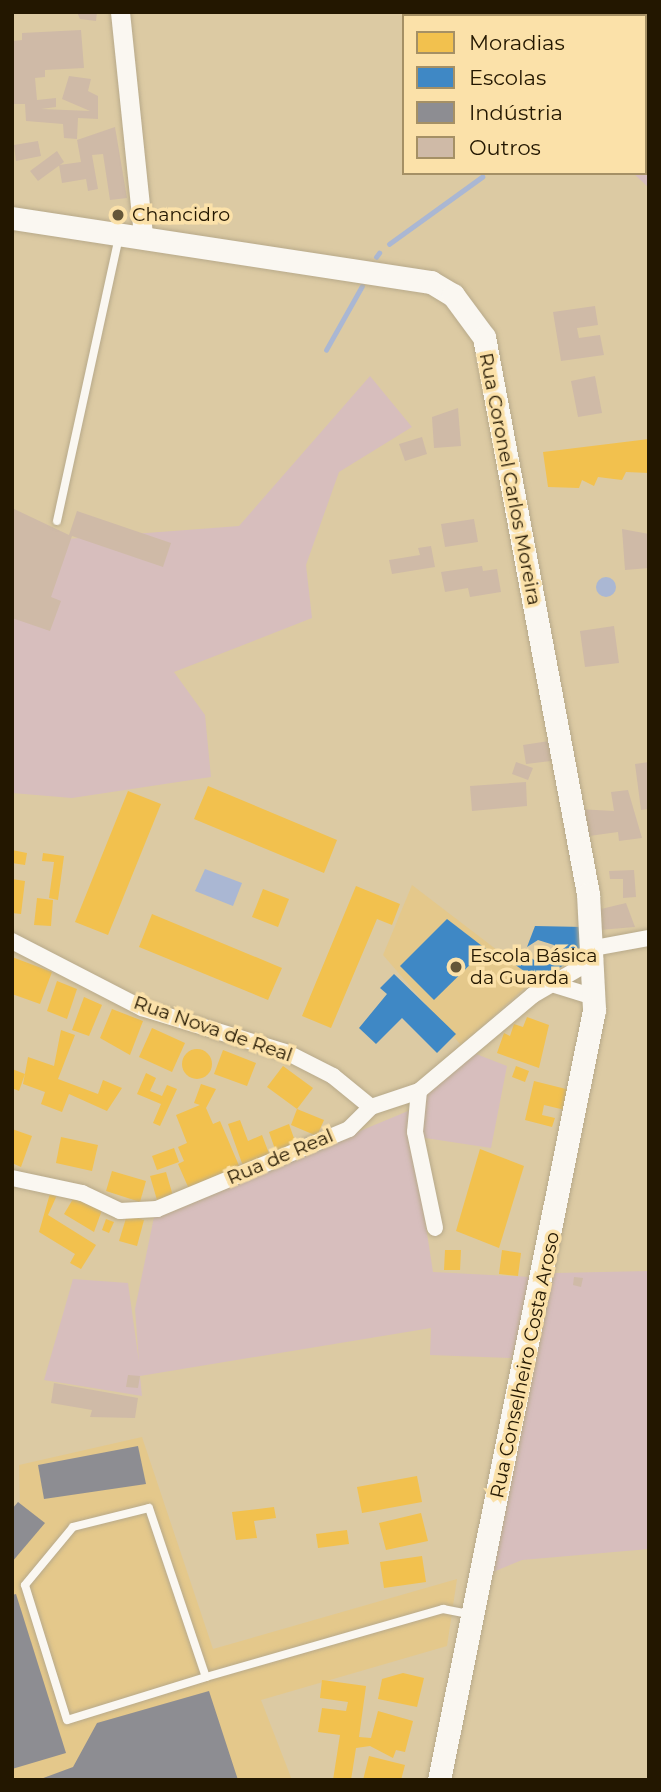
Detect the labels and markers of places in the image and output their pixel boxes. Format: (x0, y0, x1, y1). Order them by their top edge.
place label: Chancidro (132, 204, 230, 226)
marker: Chancidro (110, 207, 126, 223)
place label: Escola Básica da Guarda (470, 945, 597, 989)
marker: Escola Básica da Guarda (448, 959, 464, 975)

